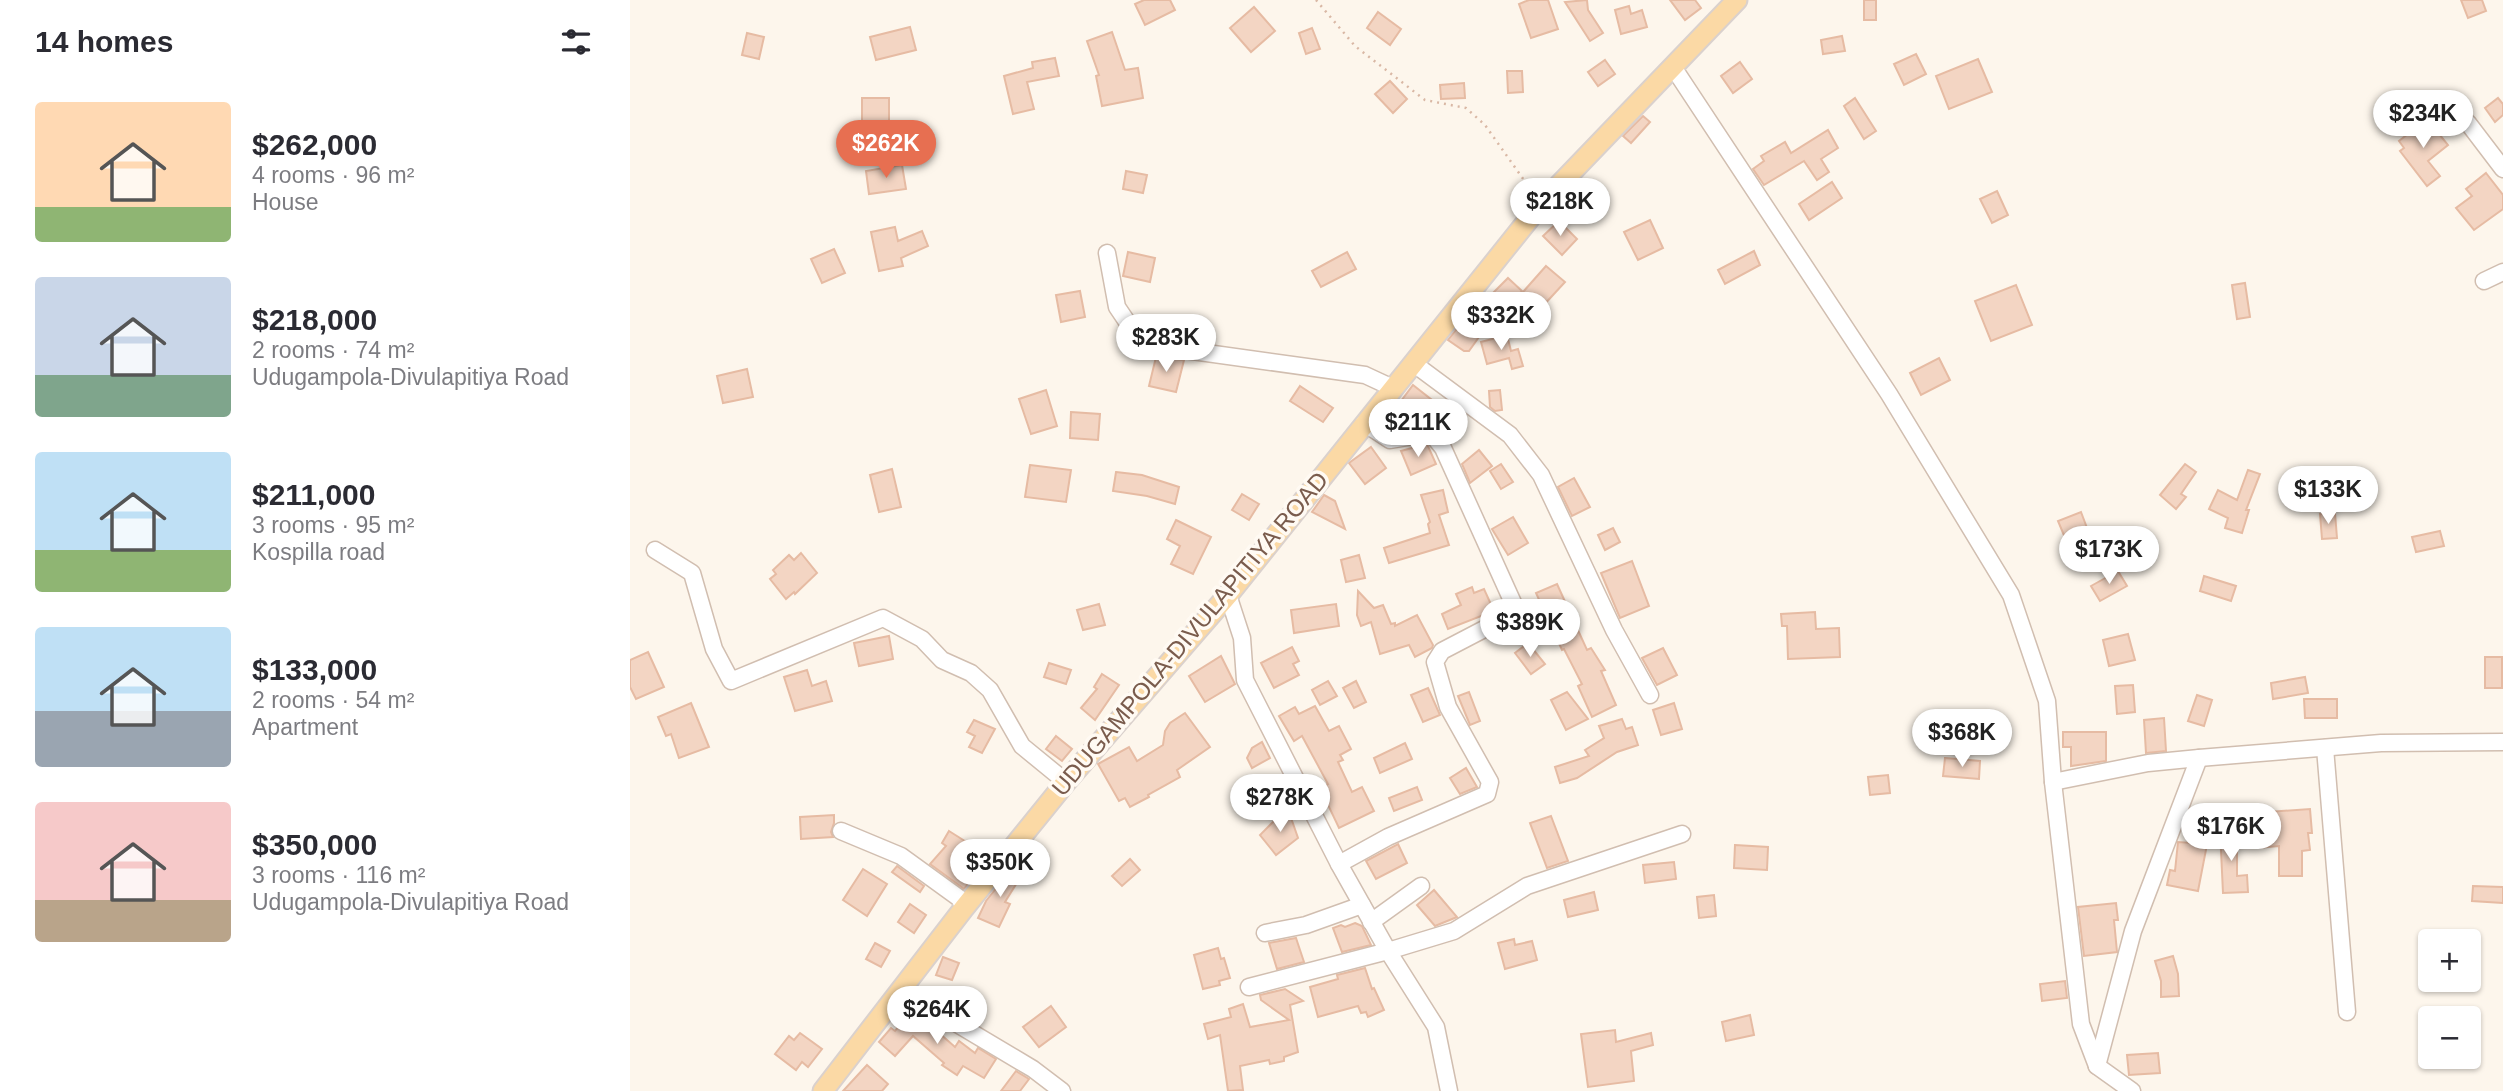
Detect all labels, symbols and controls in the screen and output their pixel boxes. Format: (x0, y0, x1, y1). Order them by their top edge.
icon: filters (557, 23, 595, 61)
text: 14 homes (35, 25, 173, 58)
pin: $234K (2374, 90, 2472, 150)
text: $234K (2389, 100, 2457, 126)
pin: $262K (837, 120, 935, 180)
text: $262,000 (252, 128, 377, 161)
icon: home (91, 130, 175, 214)
text: $262K (852, 130, 920, 156)
text: 4 rooms · 96 m² (252, 162, 414, 188)
pin: $218K (1511, 178, 1609, 238)
text: $218K (1526, 188, 1594, 214)
text: House (252, 189, 318, 215)
pin: $332K (1452, 292, 1550, 352)
text: $332K (1467, 302, 1535, 328)
text: $218,000 (252, 303, 377, 336)
icon: home (91, 305, 175, 389)
pin: $283K (1117, 314, 1215, 374)
text: $283K (1132, 324, 1200, 350)
text: 2 rooms · 74 m² (252, 337, 414, 363)
text: Udugampola-Divulapitiya Road (252, 364, 569, 390)
pin: $211K (1369, 400, 1467, 459)
text: $211K (1385, 409, 1451, 435)
street label: UDUGAMPOLA-DIVULAPITIYA ROAD (1046, 466, 1333, 801)
pin: $133K (2279, 466, 2377, 526)
text: $133K (2294, 476, 2362, 502)
text: $211,000 (252, 478, 375, 511)
icon: home (91, 480, 175, 564)
text: 3 rooms · 95 m² (252, 512, 414, 538)
pin: $173K (2060, 526, 2158, 586)
text: $173K (2075, 536, 2143, 562)
text: Kospilla road (252, 539, 385, 565)
pin: $389K (1481, 600, 1579, 659)
text: $389K (1496, 609, 1564, 635)
text: $133,000 (252, 653, 377, 686)
icon: home (91, 655, 175, 739)
text: 2 rooms · 54 m² (252, 687, 414, 713)
pin: $368K (1913, 710, 2011, 769)
text: Apartment (252, 714, 358, 740)
text: $368K (1928, 719, 1996, 745)
pin: $278K (1231, 774, 1329, 834)
text: $278K (1246, 784, 1314, 810)
pin: $176K (2182, 804, 2280, 863)
text: $176K (2197, 813, 2265, 839)
text: $350,000 (252, 828, 377, 861)
icon: home (91, 830, 175, 914)
pin: $350K (951, 839, 1049, 899)
text: $350K (966, 849, 1034, 875)
text: 3 rooms · 116 m² (252, 862, 425, 888)
text: Udugampola-Divulapitiya Road (252, 889, 569, 915)
map controls (2418, 929, 2481, 1069)
button: + (2418, 929, 2481, 992)
pin: $264K (888, 986, 986, 1046)
text: $264K (903, 996, 971, 1022)
button: − (2418, 1006, 2481, 1069)

